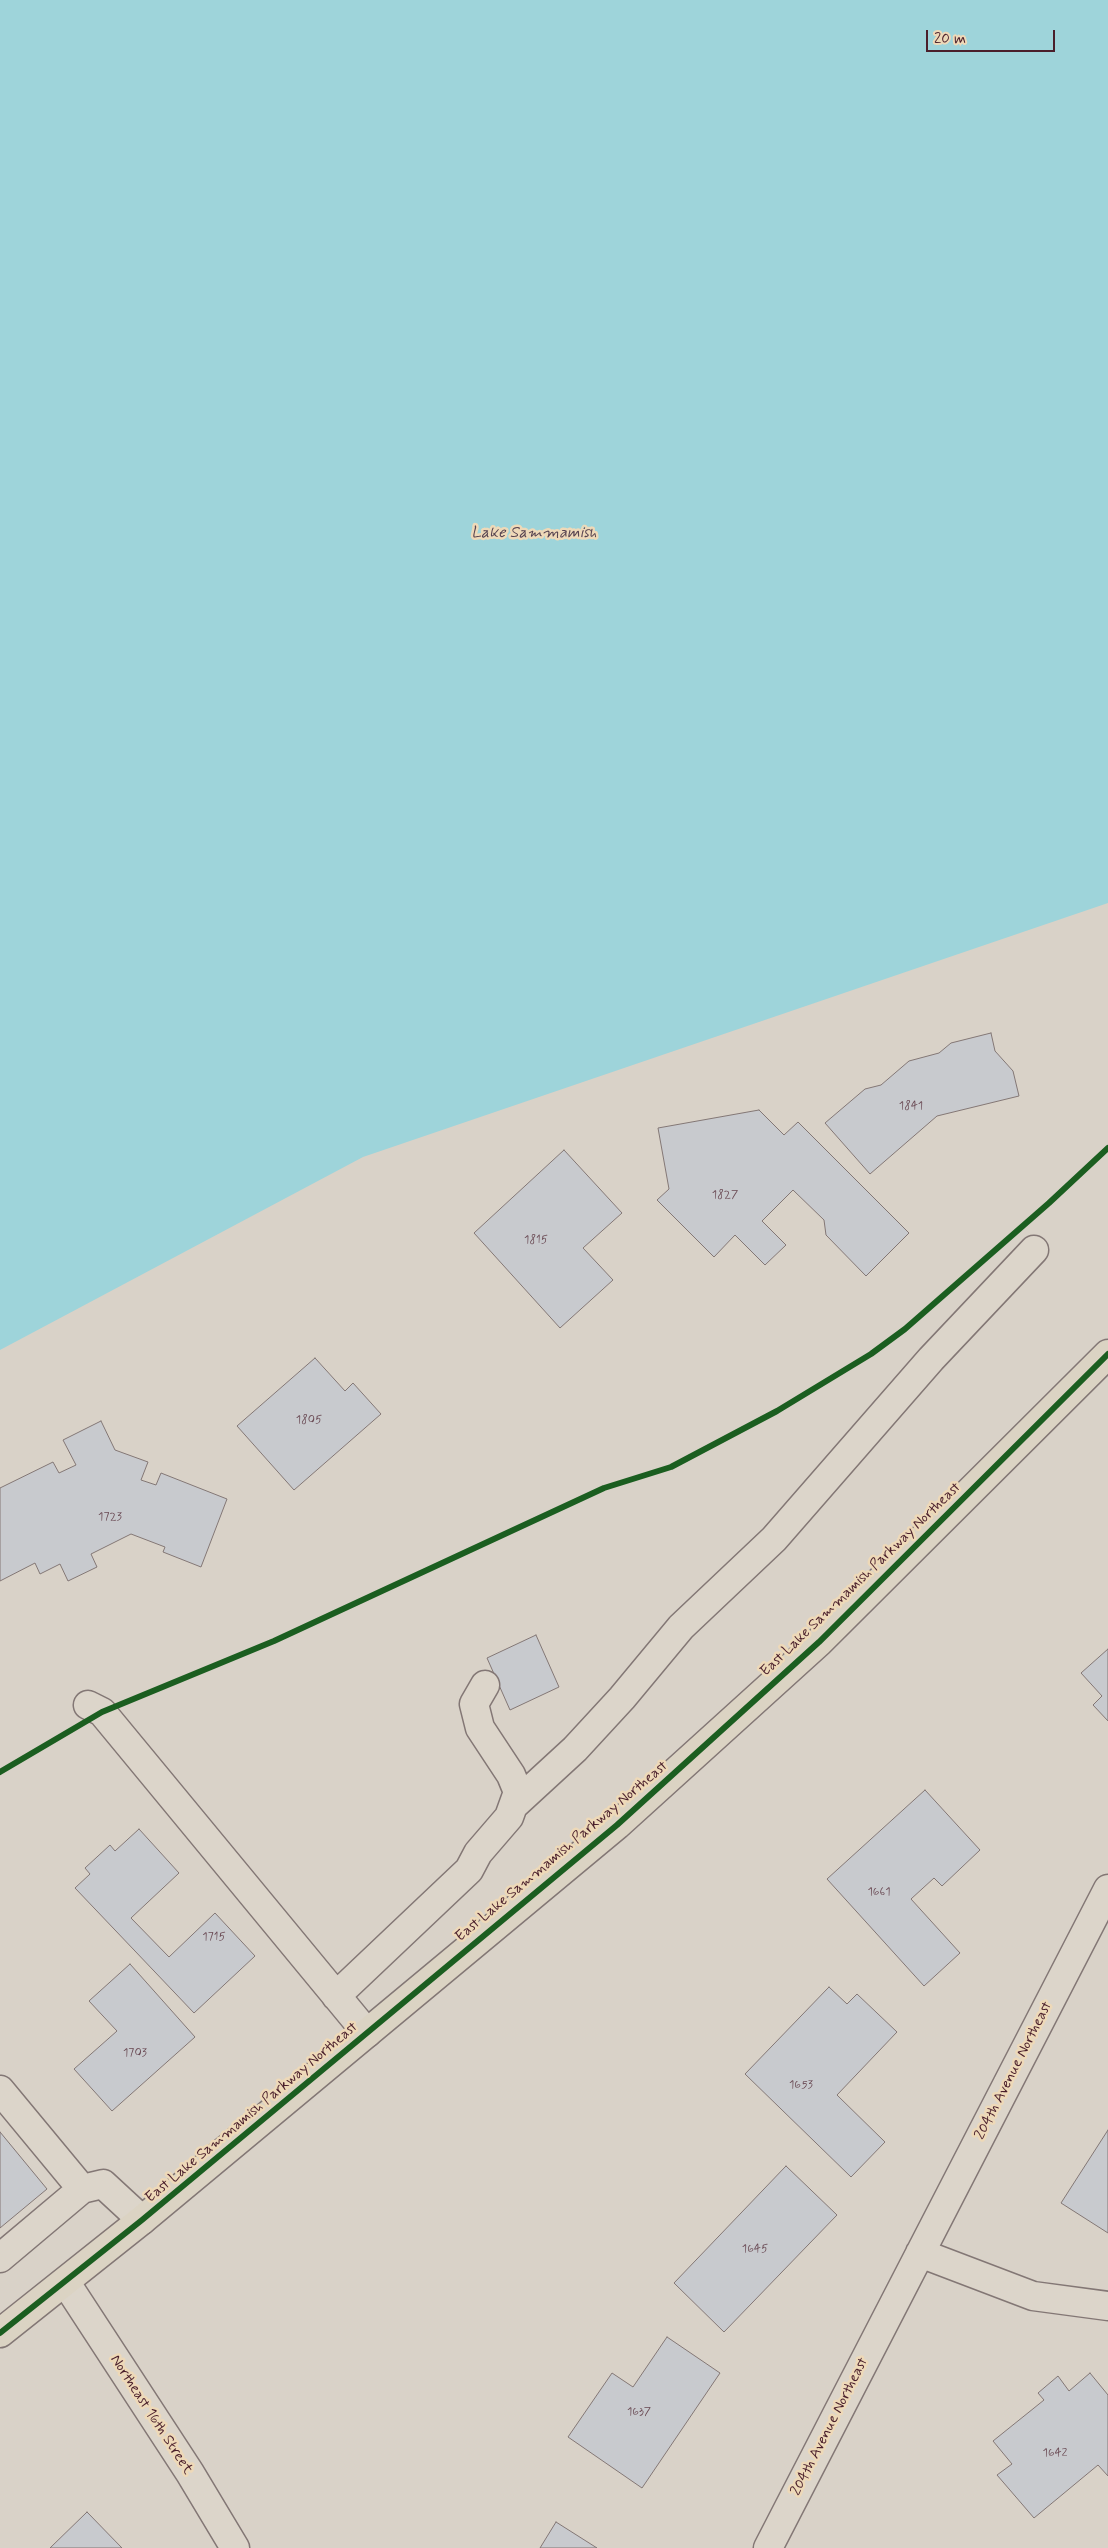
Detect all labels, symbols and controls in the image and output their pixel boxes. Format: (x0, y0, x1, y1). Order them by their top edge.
scale bar (928, 20, 1057, 52)
text: 20 m (934, 29, 966, 49)
water label: Lake Sammamish (471, 524, 597, 544)
house number: 1841 (899, 1099, 923, 1113)
house number: 1827 (712, 1188, 738, 1202)
house number: 1815 (524, 1233, 548, 1247)
house number: 1805 (296, 1413, 322, 1427)
street label: East Lake Sammamish Parkway Northeast (757, 1479, 965, 1681)
house number: 1723 (98, 1510, 122, 1524)
street label: East Lake Sammamish Parkway Northeast (452, 1758, 672, 1946)
house number: 1661 (867, 1885, 891, 1899)
house number: 1715 (202, 1930, 226, 1944)
street label: 204th Avenue Northeast (971, 1999, 1057, 2143)
street label: East Lake Sammamish Parkway Northeast (142, 2019, 362, 2207)
house number: 1703 (123, 2046, 147, 2060)
house number: 1653 (789, 2078, 813, 2092)
house number: 1645 (742, 2242, 768, 2256)
street label: Northeast 16th Street (106, 2352, 196, 2478)
street label: 204th Avenue Northeast (787, 2355, 873, 2499)
house number: 1637 (627, 2405, 651, 2419)
house number: 1642 (1043, 2446, 1067, 2460)

